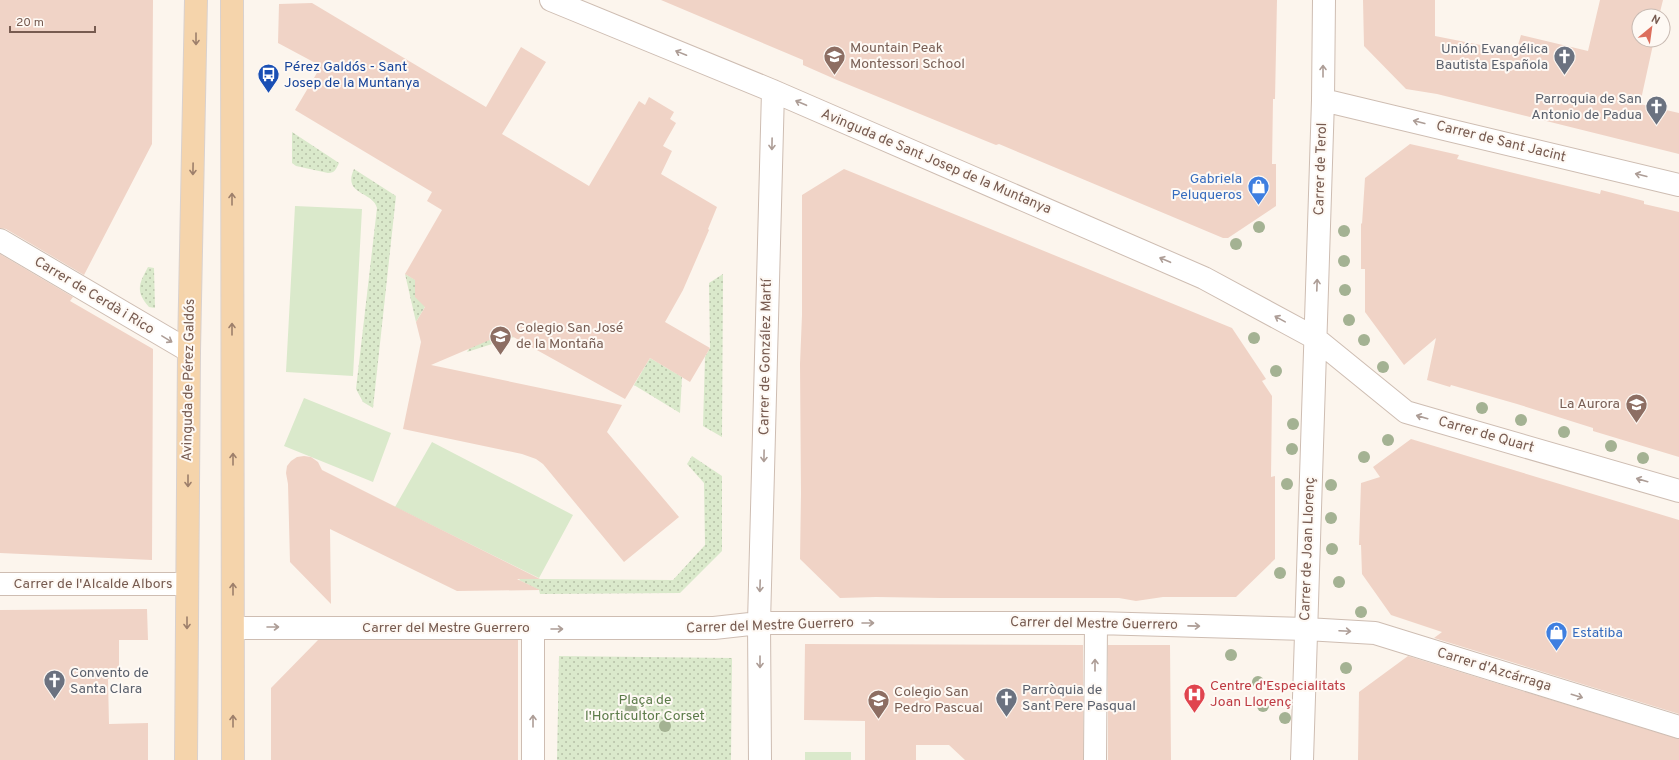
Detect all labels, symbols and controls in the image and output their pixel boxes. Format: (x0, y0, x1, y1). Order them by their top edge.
scale bar (10, 8, 95, 34)
north arrow (1631, 8, 1671, 48)
text: N (1649, 12, 1662, 28)
text: 20 m (16, 15, 44, 31)
one-way arrow (192, 32, 200, 45)
place label: Mountain Peak Montessori School (850, 40, 965, 73)
place label: Unión Evangélica Bautista Española (1436, 41, 1548, 74)
school or university icon: Mountain Peak Montessori School (822, 43, 848, 76)
church icon: Unión Evangélica Bautista Española (1551, 44, 1577, 77)
one-way arrow (676, 49, 688, 57)
place label: Pérez Galdós - Sant Josep de la Muntanya (284, 59, 420, 92)
bus stop icon: Pérez Galdós - Sant Josep de la Muntanya (255, 62, 281, 95)
one-way arrow (1319, 65, 1327, 78)
place label: Parroquia de San Antonio de Padua (1531, 91, 1642, 124)
church icon: Parroquia de San Antonio de Padua (1644, 94, 1670, 127)
one-way arrow (796, 99, 808, 106)
street label: Avinguda de Sant Josep de la Muntanya (818, 106, 1054, 218)
one-way arrow (1413, 118, 1426, 126)
street label: Carrer de Sant Jacint (1434, 118, 1568, 166)
street label: Carrer de Terol (1311, 122, 1331, 216)
one-way arrow (768, 137, 776, 150)
one-way arrow (189, 162, 197, 175)
place label: Gabriela Peluqueros (1171, 171, 1242, 204)
one-way arrow (1635, 171, 1648, 179)
shop icon: Gabriela Peluqueros (1245, 174, 1271, 207)
one-way arrow (228, 193, 236, 206)
street label: Carrer de Cerdà i Rico (31, 253, 157, 339)
one-way arrow (1159, 256, 1171, 264)
street label: Carrer de González Martí (756, 277, 776, 435)
one-way arrow (1313, 279, 1320, 292)
street label: Avinguda de Pérez Galdós (179, 299, 199, 461)
one-way arrow (1275, 315, 1287, 323)
place label: Colegio San José de la Montaña (516, 320, 623, 353)
one-way arrow (228, 323, 236, 336)
school or university icon: Colegio San José de la Montaña (487, 323, 513, 356)
one-way arrow (161, 335, 173, 343)
school or university icon: La Aurora (1623, 391, 1649, 424)
place label: La Aurora (1559, 396, 1620, 413)
one-way arrow (1416, 413, 1429, 420)
street label: Carrer de Quart (1436, 413, 1536, 457)
one-way arrow (760, 449, 767, 462)
one-way arrow (229, 453, 237, 466)
one-way arrow (184, 474, 192, 487)
one-way arrow (1635, 476, 1648, 483)
street label: Carrer de Joan Llorenç (1297, 477, 1319, 621)
street label: Carrer de l'Alcalde Albors (14, 576, 172, 593)
one-way arrow (757, 579, 764, 592)
one-way arrow (229, 583, 237, 596)
street label: Carrer del Mestre Guerrero (1010, 614, 1178, 634)
street label: Carrer del Mestre Guerrero (686, 615, 854, 637)
one-way arrow (183, 616, 191, 629)
one-way arrow (861, 619, 874, 627)
street label: Carrer del Mestre Guerrero (362, 620, 530, 637)
shop icon: Estatiba (1543, 620, 1569, 653)
one-way arrow (1187, 622, 1200, 629)
one-way arrow (266, 623, 279, 631)
one-way arrow (550, 625, 563, 633)
place label: Estatiba (1572, 625, 1623, 642)
one-way arrow (1338, 627, 1351, 634)
street label: Carrer d'Azcárraga (1435, 645, 1553, 695)
one-way arrow (756, 655, 764, 668)
one-way arrow (1091, 659, 1099, 672)
place label: Convento de Santa Clara (70, 665, 149, 698)
church icon: Convento de Santa Clara (41, 668, 67, 701)
place label: Centre d'Especialitats Joan Llorenç (1210, 678, 1346, 711)
hospital icon: Centre d'Especialitats Joan Llorenç (1182, 681, 1208, 714)
place label: Parròquia de Sant Pere Pasqual (1022, 682, 1136, 715)
place label: Colegio San Pedro Pascual (894, 684, 983, 717)
church icon: Parròquia de Sant Pere Pasqual (993, 685, 1019, 718)
school or university icon: Colegio San Pedro Pascual (865, 687, 891, 720)
park label: Plaça de l'Horticultor Corset (585, 692, 705, 725)
one-way arrow (1571, 693, 1584, 700)
one-way arrow (229, 715, 237, 728)
one-way arrow (529, 715, 537, 728)

